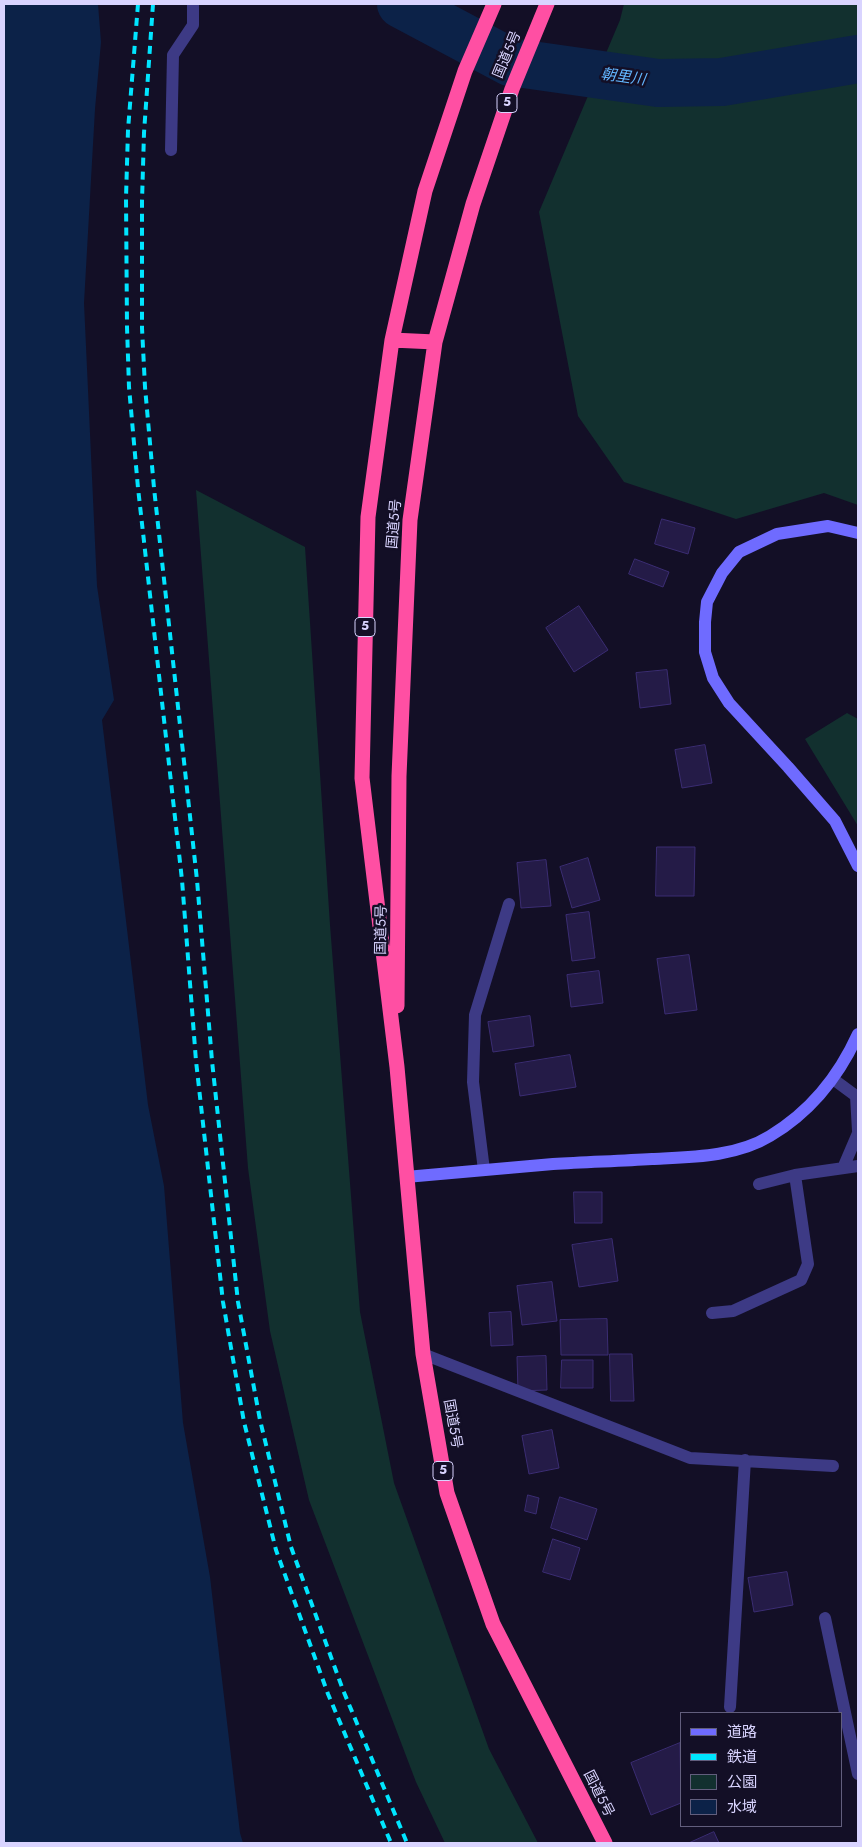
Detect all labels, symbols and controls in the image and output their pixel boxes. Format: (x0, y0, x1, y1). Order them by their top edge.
street label: 国道5号 (491, 29, 525, 81)
water label: 朝里川 (599, 66, 647, 90)
road number: 5 (497, 94, 517, 112)
street label: 国道5号 (384, 498, 406, 550)
road number: 5 (355, 618, 375, 636)
street label: 国道5号 (373, 905, 391, 955)
street label: 国道5号 (439, 1398, 465, 1450)
road number: 5 (433, 1462, 453, 1480)
legend (680, 1712, 842, 1827)
text: 道路 (727, 1721, 757, 1743)
text: 鉄道 (727, 1746, 757, 1768)
street label: 国道5号 (579, 1768, 617, 1820)
text: 公園 (727, 1771, 757, 1793)
text: 水域 (727, 1796, 757, 1818)

